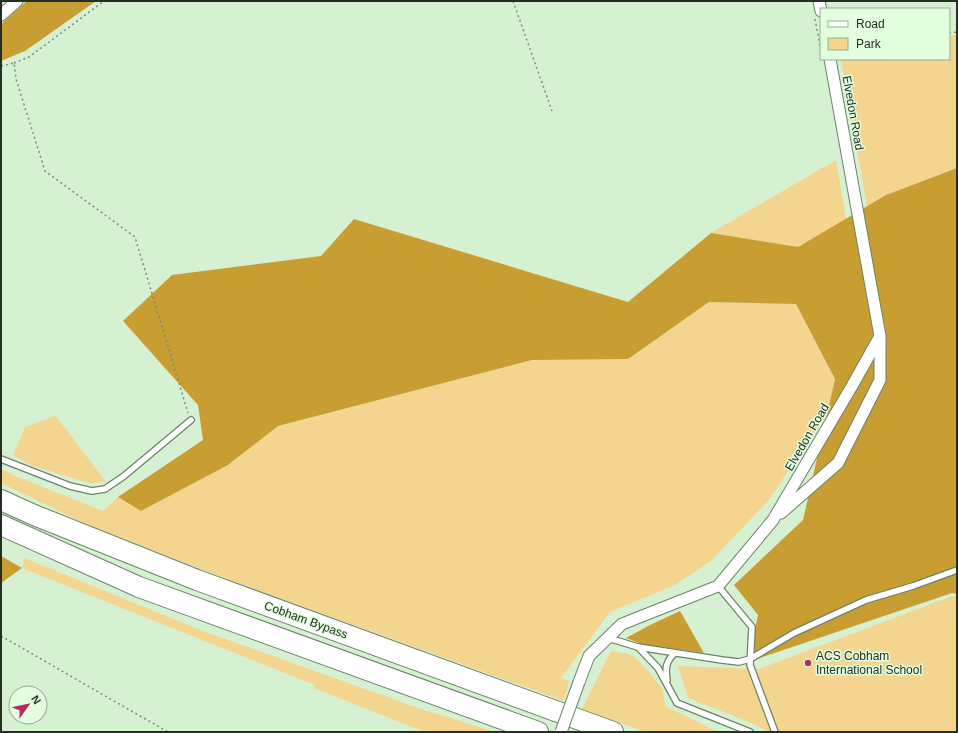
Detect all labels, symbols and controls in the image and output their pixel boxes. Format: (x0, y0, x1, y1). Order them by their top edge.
legend (820, 8, 950, 60)
text: Road (856, 17, 885, 31)
text: Park (856, 37, 882, 51)
street label: Elvedon Road (840, 75, 866, 151)
street label: Elvedon Road (782, 401, 832, 473)
street label: Cobham Bypass (262, 598, 350, 642)
place label: ACS Cobham International School (816, 649, 922, 677)
marker: ACS Cobham International School (803, 658, 813, 668)
north arrow (8, 685, 48, 725)
text: N (29, 693, 44, 706)

